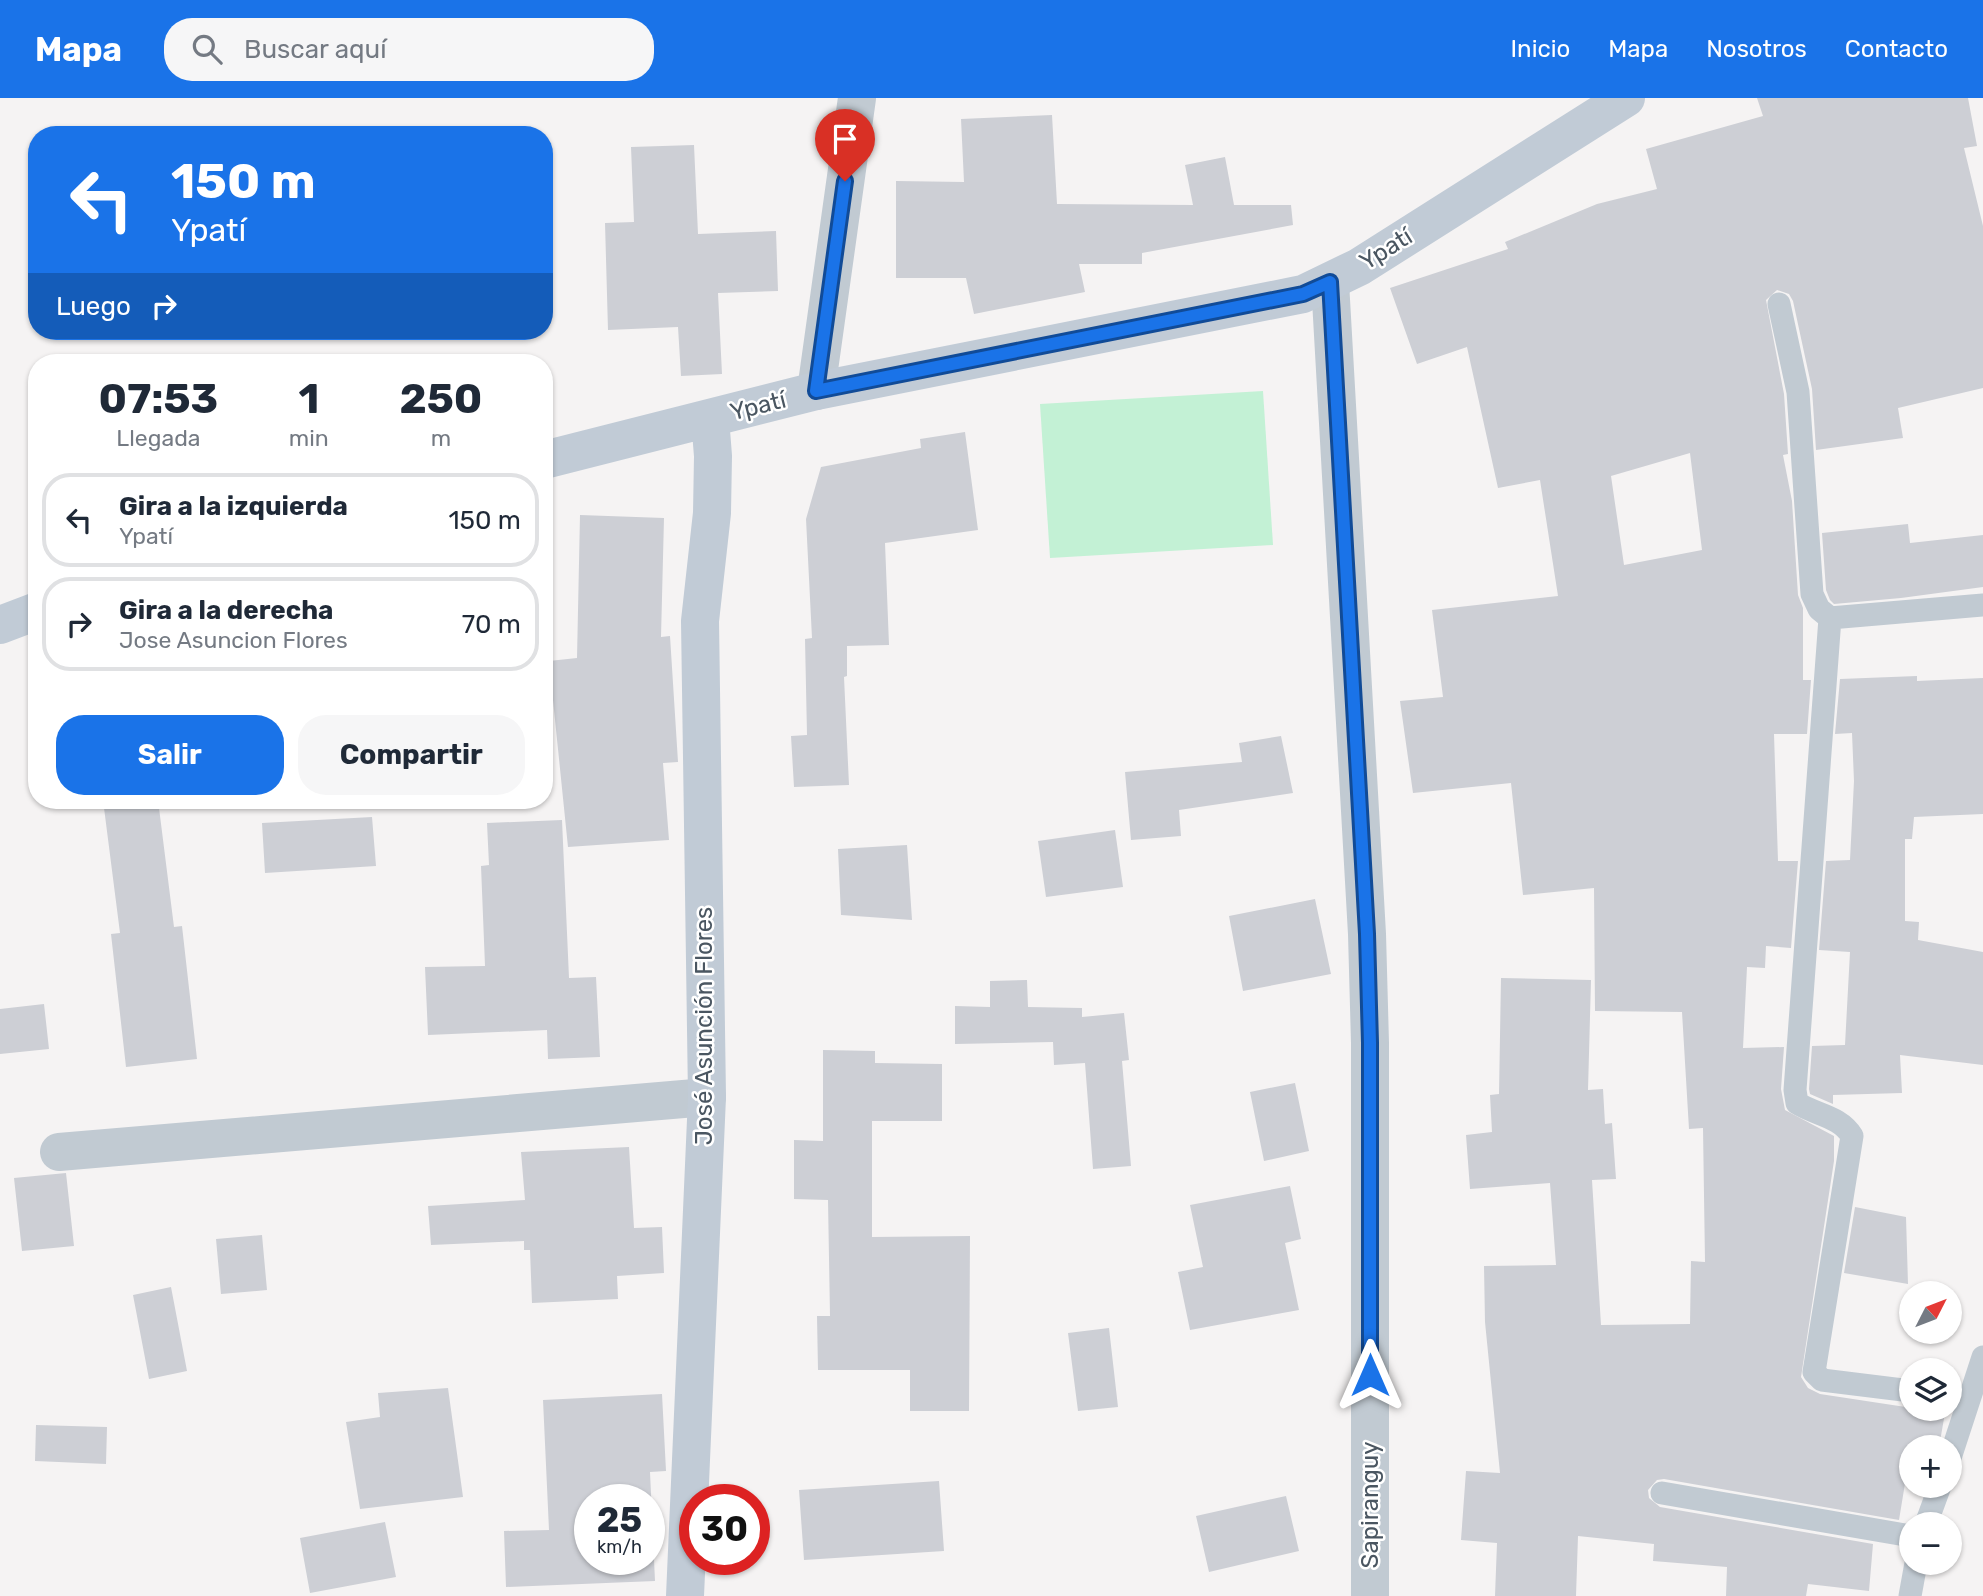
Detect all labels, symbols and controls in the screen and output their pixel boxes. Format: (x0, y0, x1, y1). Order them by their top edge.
search box (164, 18, 654, 81)
text: Mapa (35, 30, 122, 69)
icon: search (188, 30, 226, 68)
text: Buscar aquí (244, 34, 387, 65)
text: Inicio (1511, 35, 1570, 63)
text: Mapa (1608, 35, 1668, 63)
text: Nosotros (1706, 35, 1807, 63)
text: Contacto (1845, 35, 1948, 63)
pin (815, 109, 875, 181)
icon: arrive (826, 120, 864, 158)
text: 150 m (171, 152, 316, 210)
icon: left (56, 154, 147, 245)
text: Ypatí (171, 211, 246, 249)
street label: Ypatí (1355, 222, 1418, 276)
icon: right (145, 287, 183, 325)
text: Luego (56, 291, 131, 322)
text: 07:53 (99, 374, 218, 424)
text: 1 (298, 374, 319, 424)
text: 250 (399, 374, 482, 424)
street label: Ypatí (727, 385, 790, 426)
text: Llegada (116, 424, 201, 452)
text: min (289, 424, 329, 452)
text: m (431, 424, 451, 452)
text: Gira a la izquierda (119, 491, 348, 522)
icon: left (60, 501, 98, 539)
text: 150 m (448, 505, 521, 536)
text: Ypatí (119, 522, 173, 550)
text: Gira a la derecha (119, 595, 333, 626)
icon: right (60, 605, 98, 643)
text: 70 m (462, 609, 521, 640)
text: Jose Asuncion Flores (119, 626, 348, 654)
button: Salir (56, 715, 284, 795)
button: Compartir (298, 715, 525, 795)
street label: José Asunción Flores (690, 907, 718, 1145)
north arrow (1899, 1281, 1962, 1344)
map controls (1899, 1281, 1962, 1575)
position arrow (1333, 1338, 1407, 1412)
button: layers (1899, 1358, 1962, 1421)
button: + (1899, 1435, 1962, 1498)
street label: Sapiranguy (1356, 1441, 1384, 1569)
speed limit sign: 30 (679, 1484, 770, 1575)
text: 25 (597, 1499, 642, 1541)
button: − (1899, 1512, 1962, 1575)
text: km/h (597, 1536, 642, 1558)

